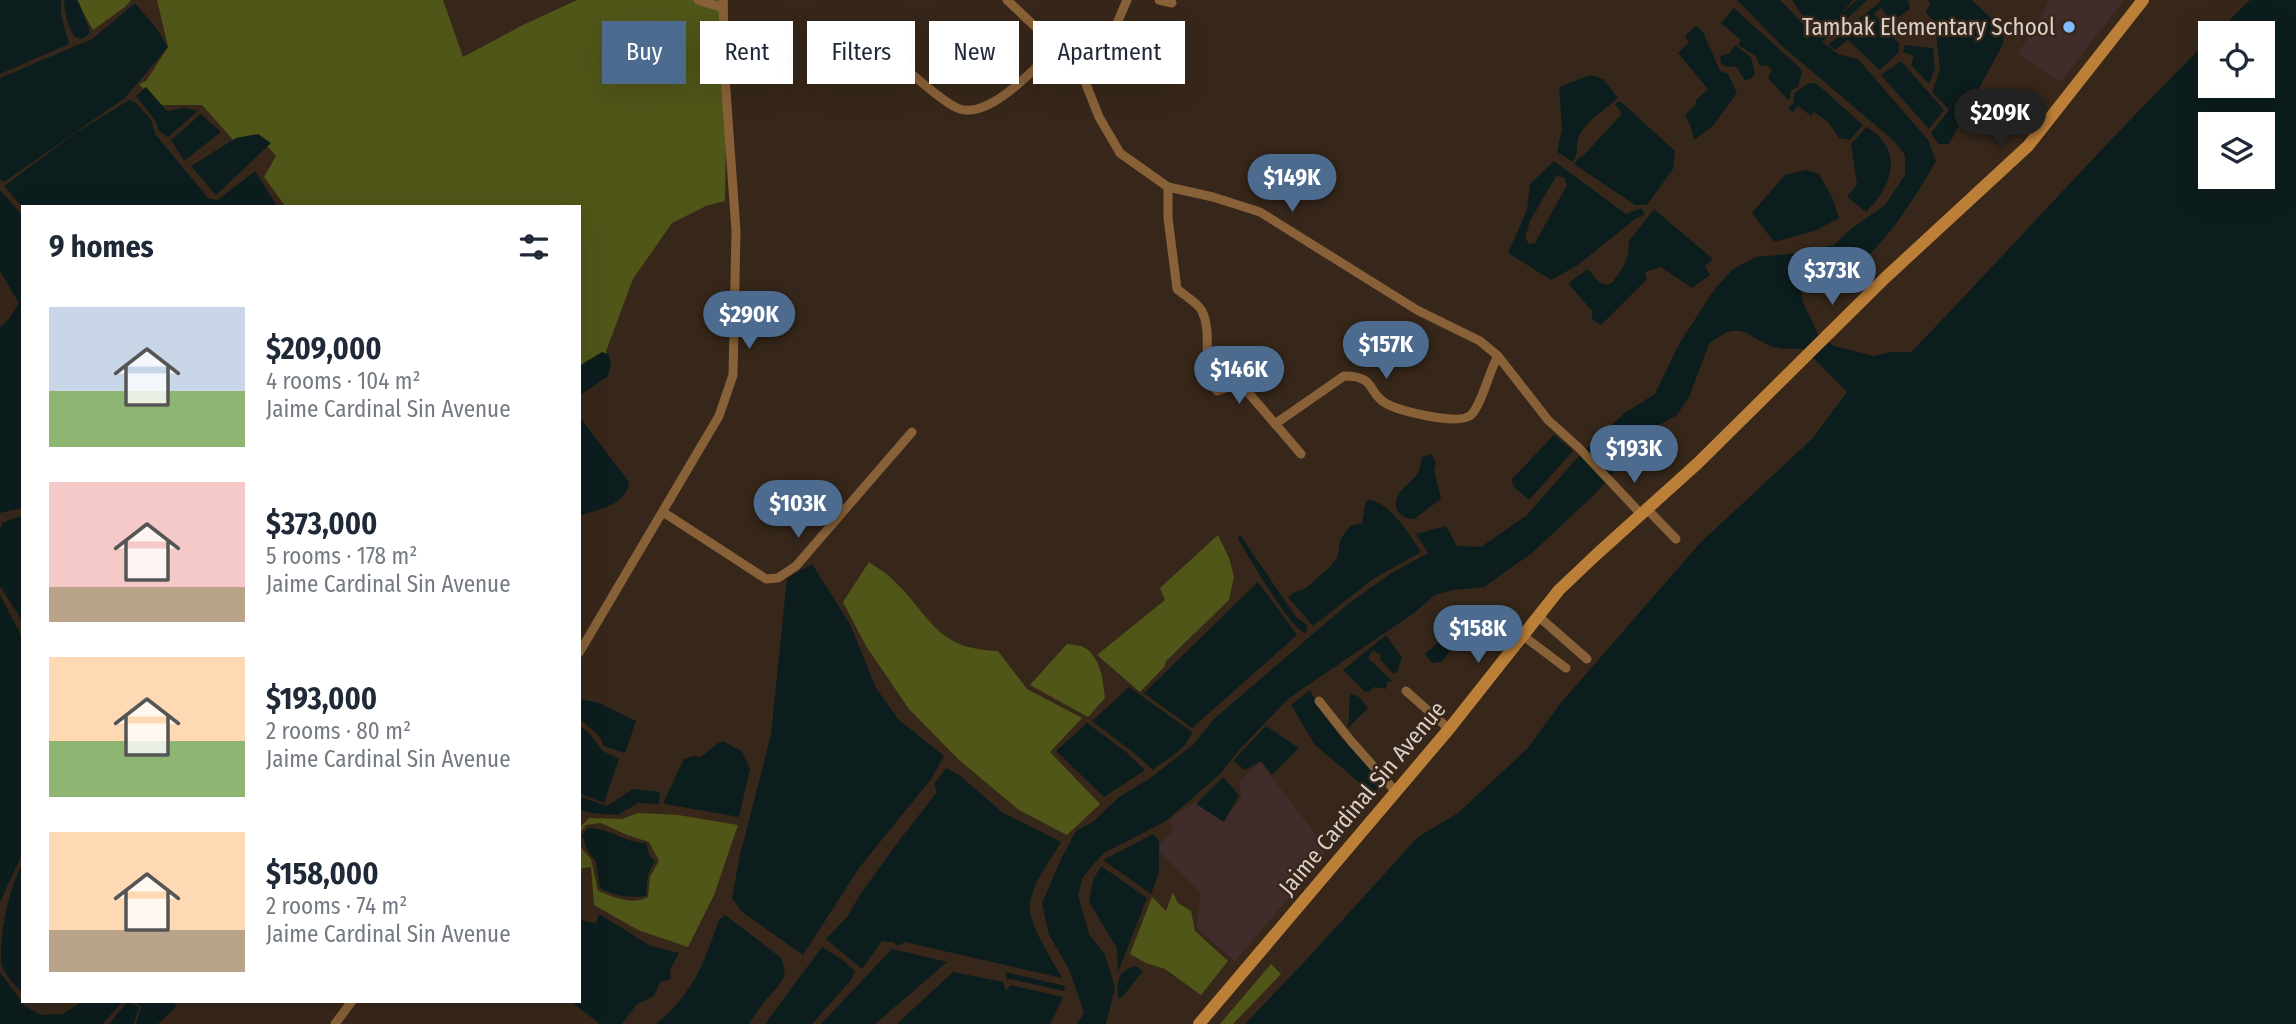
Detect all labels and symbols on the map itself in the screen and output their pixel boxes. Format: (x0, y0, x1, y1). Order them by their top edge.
place label: Tambak Elementary School (1802, 13, 2055, 41)
marker: Tambak Elementary School (2061, 19, 2077, 35)
pin: $209K (1951, 90, 2049, 149)
pin: $149K (1243, 154, 1341, 214)
pin: $373K (1783, 247, 1881, 307)
pin: $290K (700, 292, 798, 351)
pin: $157K (1337, 322, 1435, 381)
pin: $146K (1190, 346, 1288, 406)
pin: $193K (1585, 426, 1683, 485)
pin: $103K (749, 480, 847, 540)
pin: $158K (1429, 606, 1527, 665)
street label: Jaime Cardinal Sin Avenue (1273, 695, 1451, 901)

